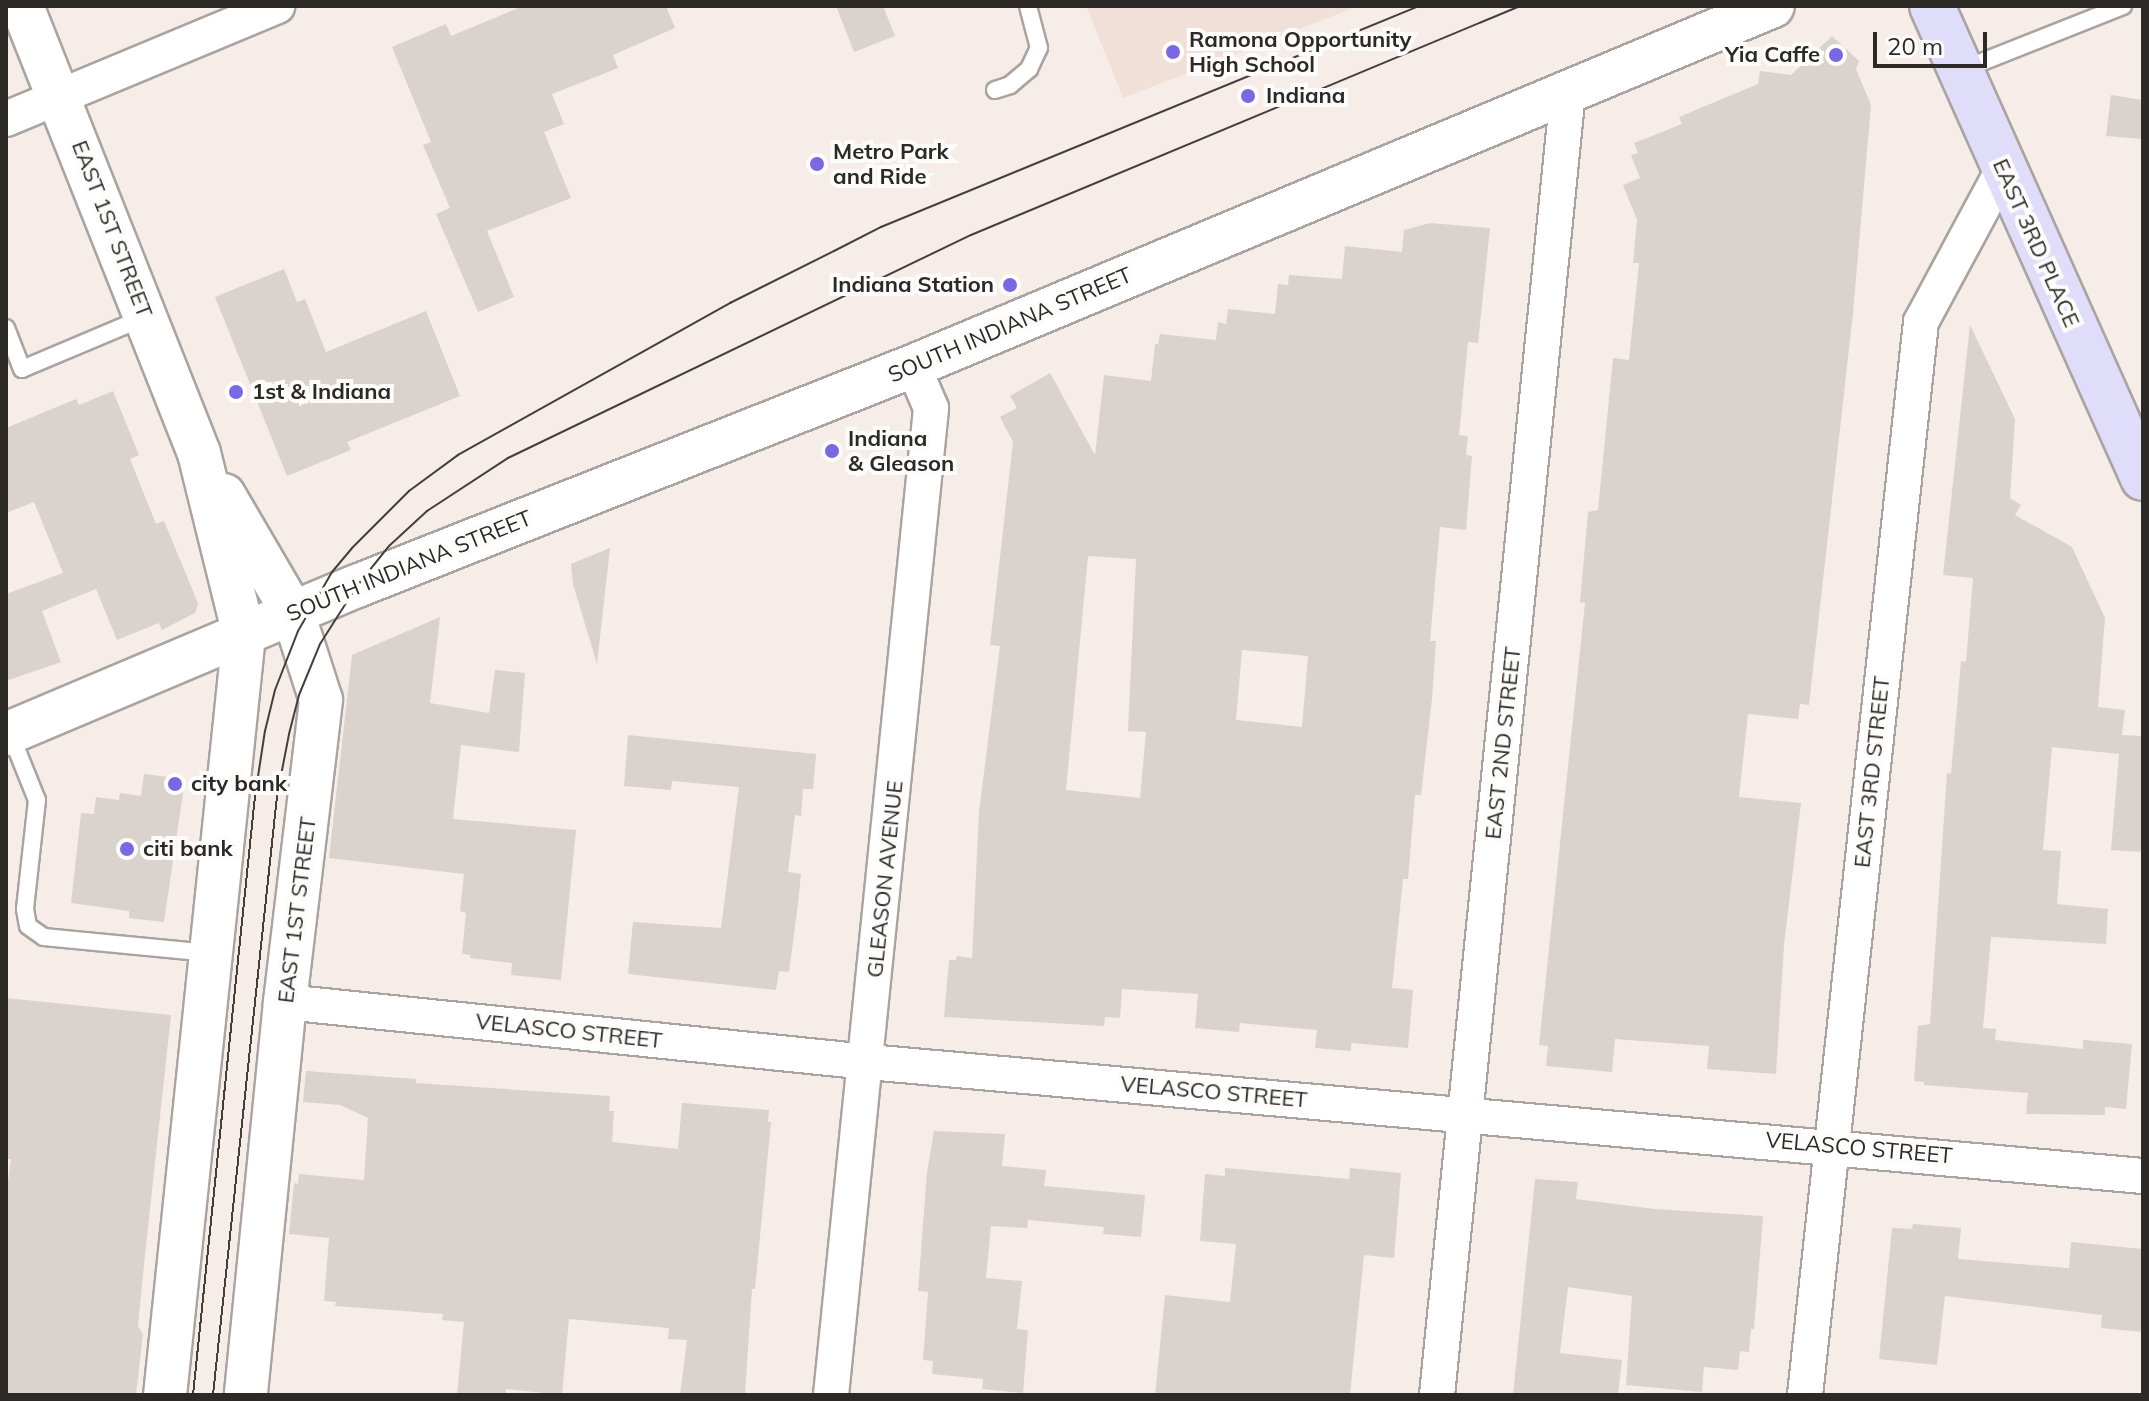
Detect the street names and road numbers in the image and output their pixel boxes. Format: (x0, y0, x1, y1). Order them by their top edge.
street label: EAST 1ST STREET (66, 137, 158, 321)
street label: EAST 3RD PLACE (1987, 155, 2085, 331)
street label: SOUTH INDIANA STREET (884, 262, 1136, 388)
street label: SOUTH INDIANA STREET (283, 505, 535, 627)
street label: EAST 2ND STREET (1480, 645, 1526, 841)
street label: EAST 3RD STREET (1849, 675, 1895, 869)
street label: GLEASON AVENUE (862, 779, 908, 979)
street label: EAST 1ST STREET (272, 815, 322, 1005)
street label: VELASCO STREET (474, 1008, 664, 1054)
street label: VELASCO STREET (1119, 1071, 1309, 1113)
street label: VELASCO STREET (1764, 1127, 1954, 1169)

